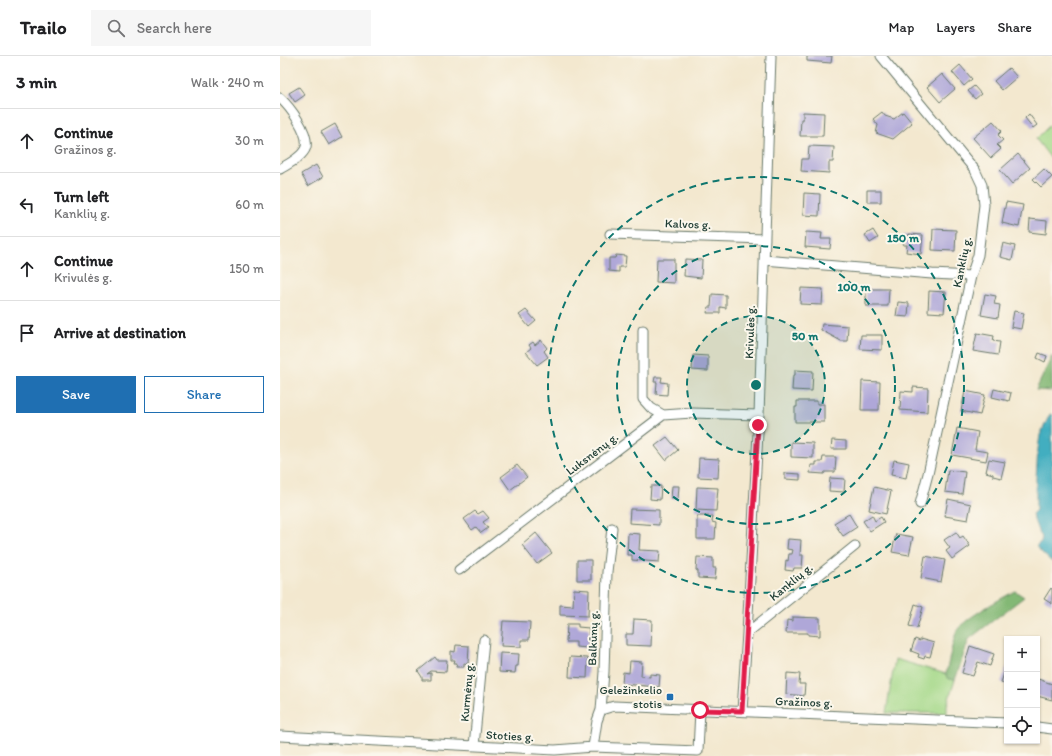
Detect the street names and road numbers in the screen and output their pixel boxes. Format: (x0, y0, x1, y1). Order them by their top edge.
street label: Kalvos g. (665, 216, 711, 232)
street label: Kanklių g. (950, 235, 974, 289)
street label: Krivulės g. (742, 305, 758, 359)
street label: Luksnėnų g. (563, 430, 621, 478)
street label: Kanklių g. (766, 560, 816, 604)
street label: Balkūnų g. (585, 610, 601, 666)
street label: Kurmėnų g. (457, 662, 477, 722)
street label: Gražinos g. (775, 694, 833, 710)
street label: Stoties g. (486, 728, 534, 744)

